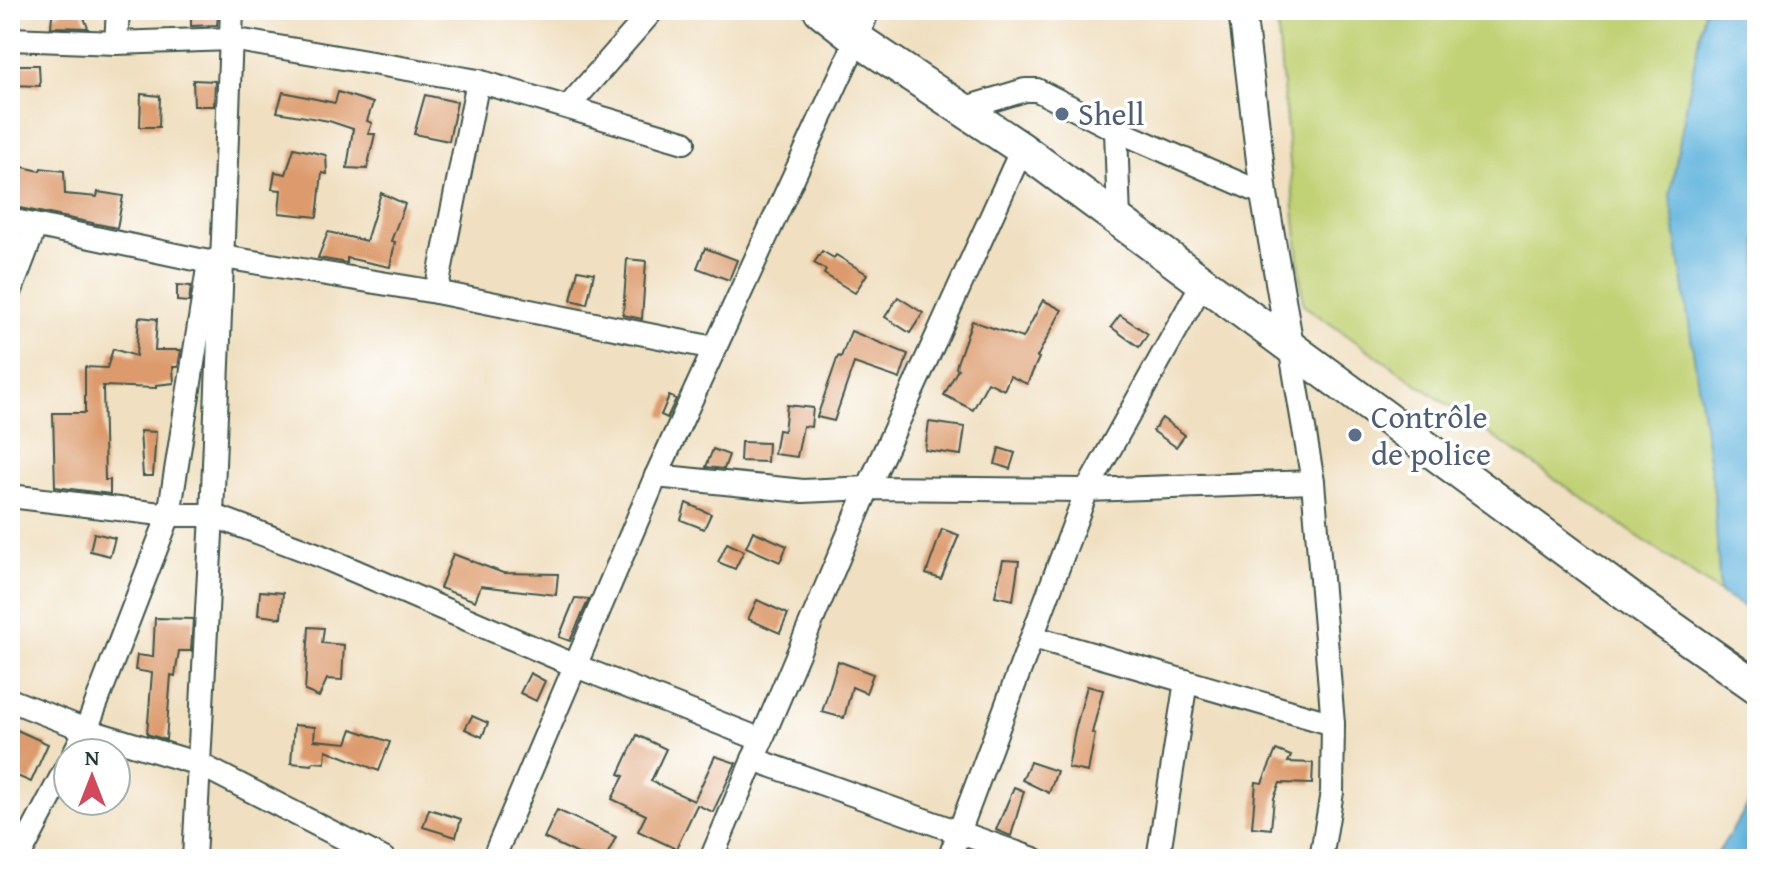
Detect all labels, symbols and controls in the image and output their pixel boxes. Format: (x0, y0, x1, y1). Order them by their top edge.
place label: Shell (1078, 90, 1145, 137)
marker: Shell (1053, 105, 1071, 123)
place label: Contrôle de police (1371, 393, 1491, 477)
marker: Contrôle de police (1346, 426, 1364, 444)
north arrow (52, 737, 132, 817)
text: N (85, 741, 100, 773)

